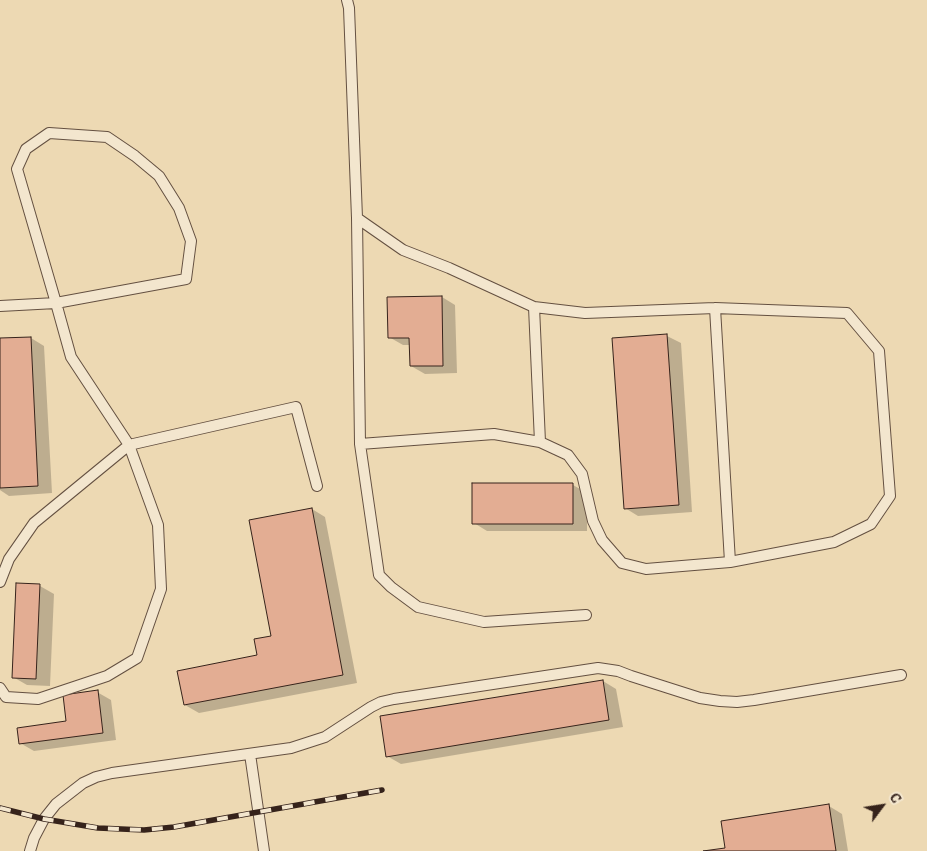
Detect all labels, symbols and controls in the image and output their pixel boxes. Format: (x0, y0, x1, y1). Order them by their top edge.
north arrow (857, 781, 907, 831)
text: С (885, 789, 906, 807)

